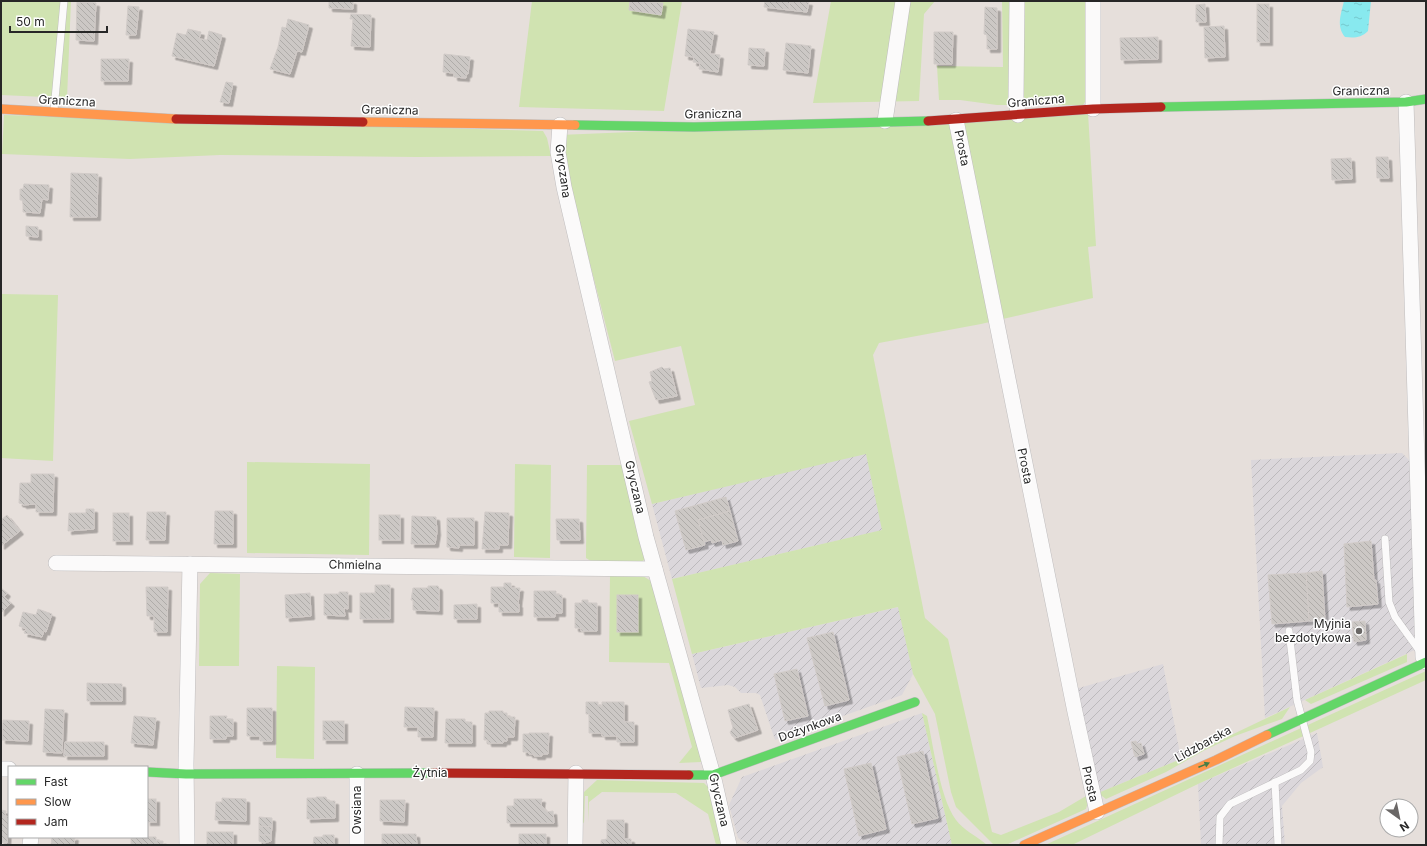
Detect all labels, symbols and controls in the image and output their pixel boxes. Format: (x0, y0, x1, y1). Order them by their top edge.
scale bar (10, 8, 107, 34)
text: 50 m (16, 14, 45, 29)
street label: Graniczna (1332, 83, 1390, 98)
street label: Graniczna (1007, 91, 1065, 110)
street label: Graniczna (38, 92, 96, 109)
street label: Graniczna (361, 102, 419, 117)
street label: Graniczna (684, 106, 742, 121)
street label: Prosta (952, 129, 973, 167)
street label: Gryczana (552, 143, 575, 199)
street label: Prosta (1015, 447, 1036, 485)
street label: Gryczana (622, 459, 649, 515)
street label: Chmielna (328, 557, 382, 572)
place label: Myjnia bezdotykowa (1275, 616, 1351, 645)
marker: Myjnia bezdotykowa (1354, 626, 1364, 636)
street label: Dożynkowa (776, 708, 843, 745)
street label: Lidzbarska (1172, 722, 1234, 765)
one-way arrow (1198, 762, 1210, 768)
street label: Żytnia (412, 765, 448, 780)
street label: Prosta (1079, 765, 1102, 803)
legend (8, 766, 148, 838)
street label: Gryczana (706, 772, 733, 828)
text: Fast (44, 774, 68, 789)
street label: Owsiana (349, 786, 364, 834)
text: Slow (44, 794, 72, 809)
north arrow (1379, 798, 1419, 838)
text: Jam (44, 814, 68, 829)
text: N (1397, 818, 1412, 835)

